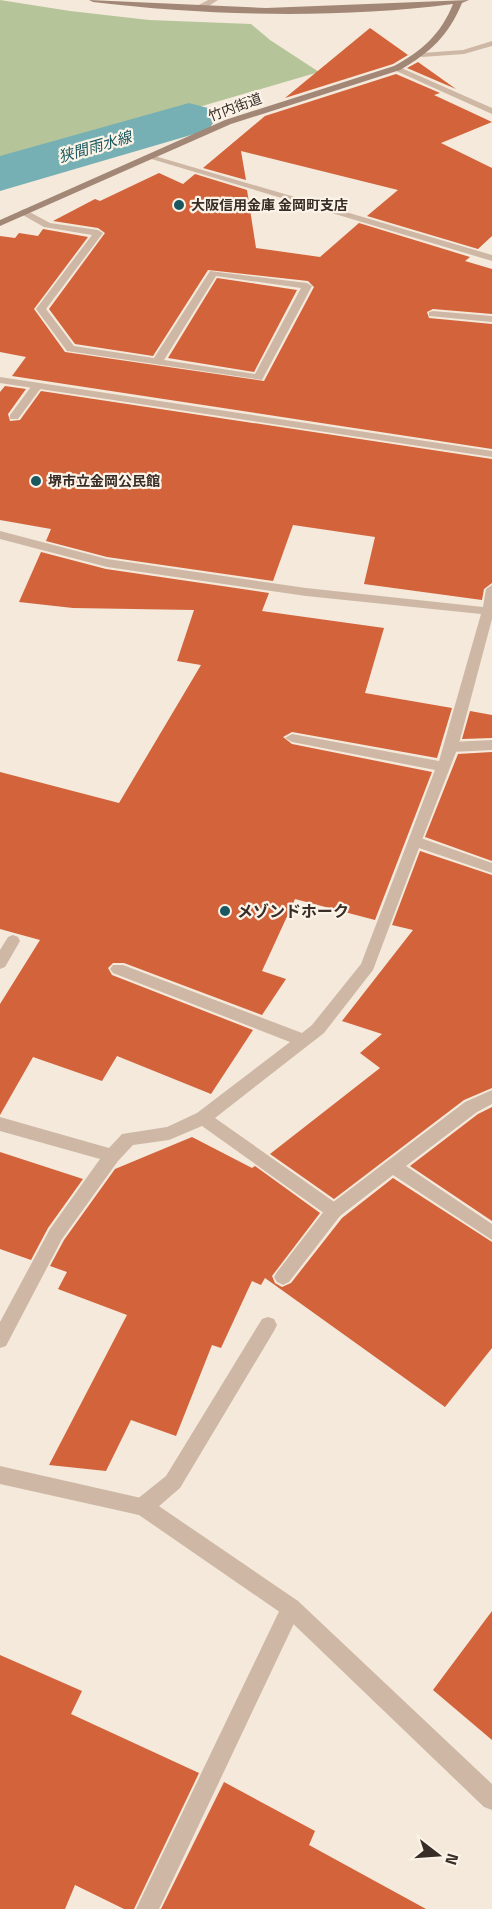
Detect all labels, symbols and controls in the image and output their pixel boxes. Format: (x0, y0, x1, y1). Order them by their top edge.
street label: 竹内街道 (205, 87, 265, 126)
water label: 狭間雨水線 (56, 125, 136, 168)
place label: 大阪信用金庫 金岡町支店 (191, 194, 348, 215)
marker: 大阪信用金庫 金岡町支店 (172, 198, 186, 212)
place label: 堺市立金岡公民館 (48, 470, 160, 491)
marker: 堺市立金岡公民館 (29, 474, 43, 488)
place label: メゾンドホーク (237, 899, 349, 923)
marker: メゾンドホーク (218, 904, 232, 918)
north arrow (408, 1825, 468, 1885)
text: N (439, 1851, 465, 1868)

